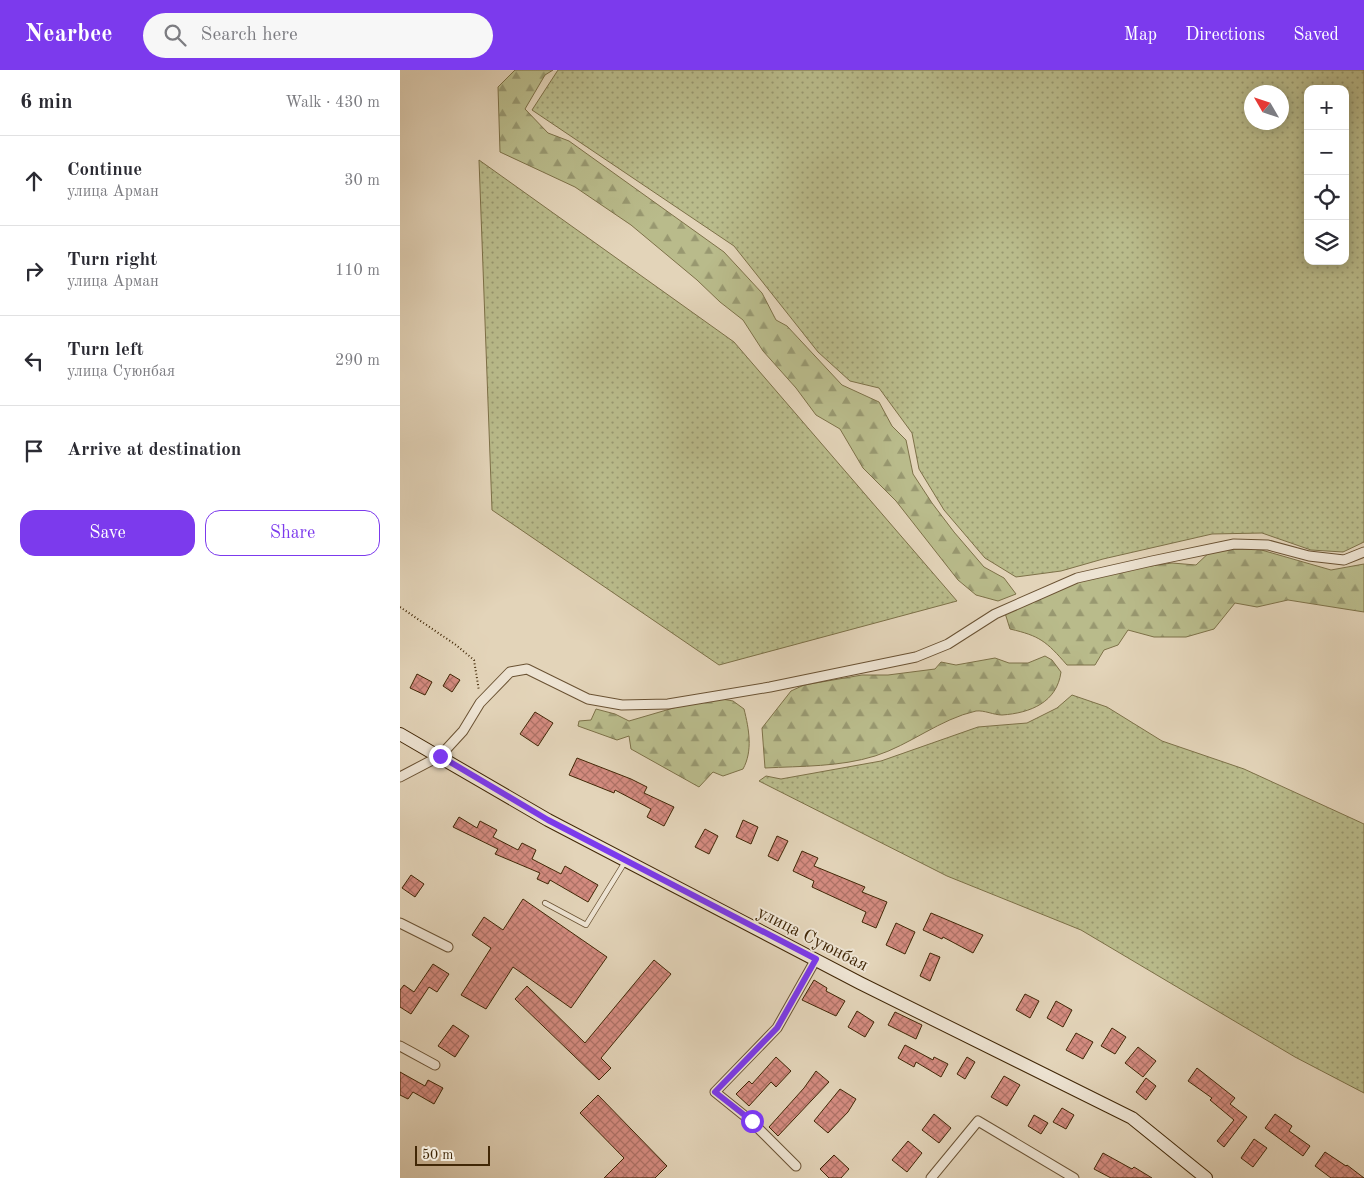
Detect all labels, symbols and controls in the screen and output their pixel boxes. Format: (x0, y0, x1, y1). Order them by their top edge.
search box (143, 13, 493, 58)
icon: search (161, 21, 189, 49)
text: Nearbee (25, 23, 113, 47)
text: Search here (201, 26, 298, 45)
text: Map (1124, 26, 1157, 44)
text: Directions (1185, 26, 1265, 44)
text: Saved (1293, 26, 1339, 44)
north arrow (1244, 85, 1289, 130)
map controls (1304, 85, 1349, 265)
button: + (1304, 85, 1349, 130)
text: 6 min (20, 92, 73, 113)
text: Walk · 430 m (285, 95, 380, 111)
button: − (1304, 130, 1349, 175)
text: Continue (67, 161, 142, 180)
icon: ahead (20, 167, 48, 195)
text: 30 m (344, 173, 380, 189)
button: locate (1304, 175, 1349, 220)
text: улица Арман (67, 184, 159, 200)
button: layers (1304, 220, 1349, 265)
text: Turn right (67, 251, 157, 270)
icon: right (20, 257, 48, 285)
text: 110 m (335, 263, 380, 279)
text: улица Арман (67, 274, 159, 290)
text: Turn left (67, 341, 144, 360)
icon: left (20, 347, 48, 375)
text: 290 m (335, 353, 380, 369)
text: улица Суюнбая (67, 364, 175, 380)
icon: arrive (20, 437, 48, 465)
text: Arrive at destination (67, 441, 241, 460)
button: Save (20, 510, 195, 556)
button: Share (205, 510, 380, 556)
route end (429, 745, 452, 768)
street label: улица Суюнбая (754, 903, 871, 975)
route start (741, 1110, 764, 1133)
scale bar (415, 1143, 490, 1166)
text: 50 m (422, 1148, 453, 1162)

